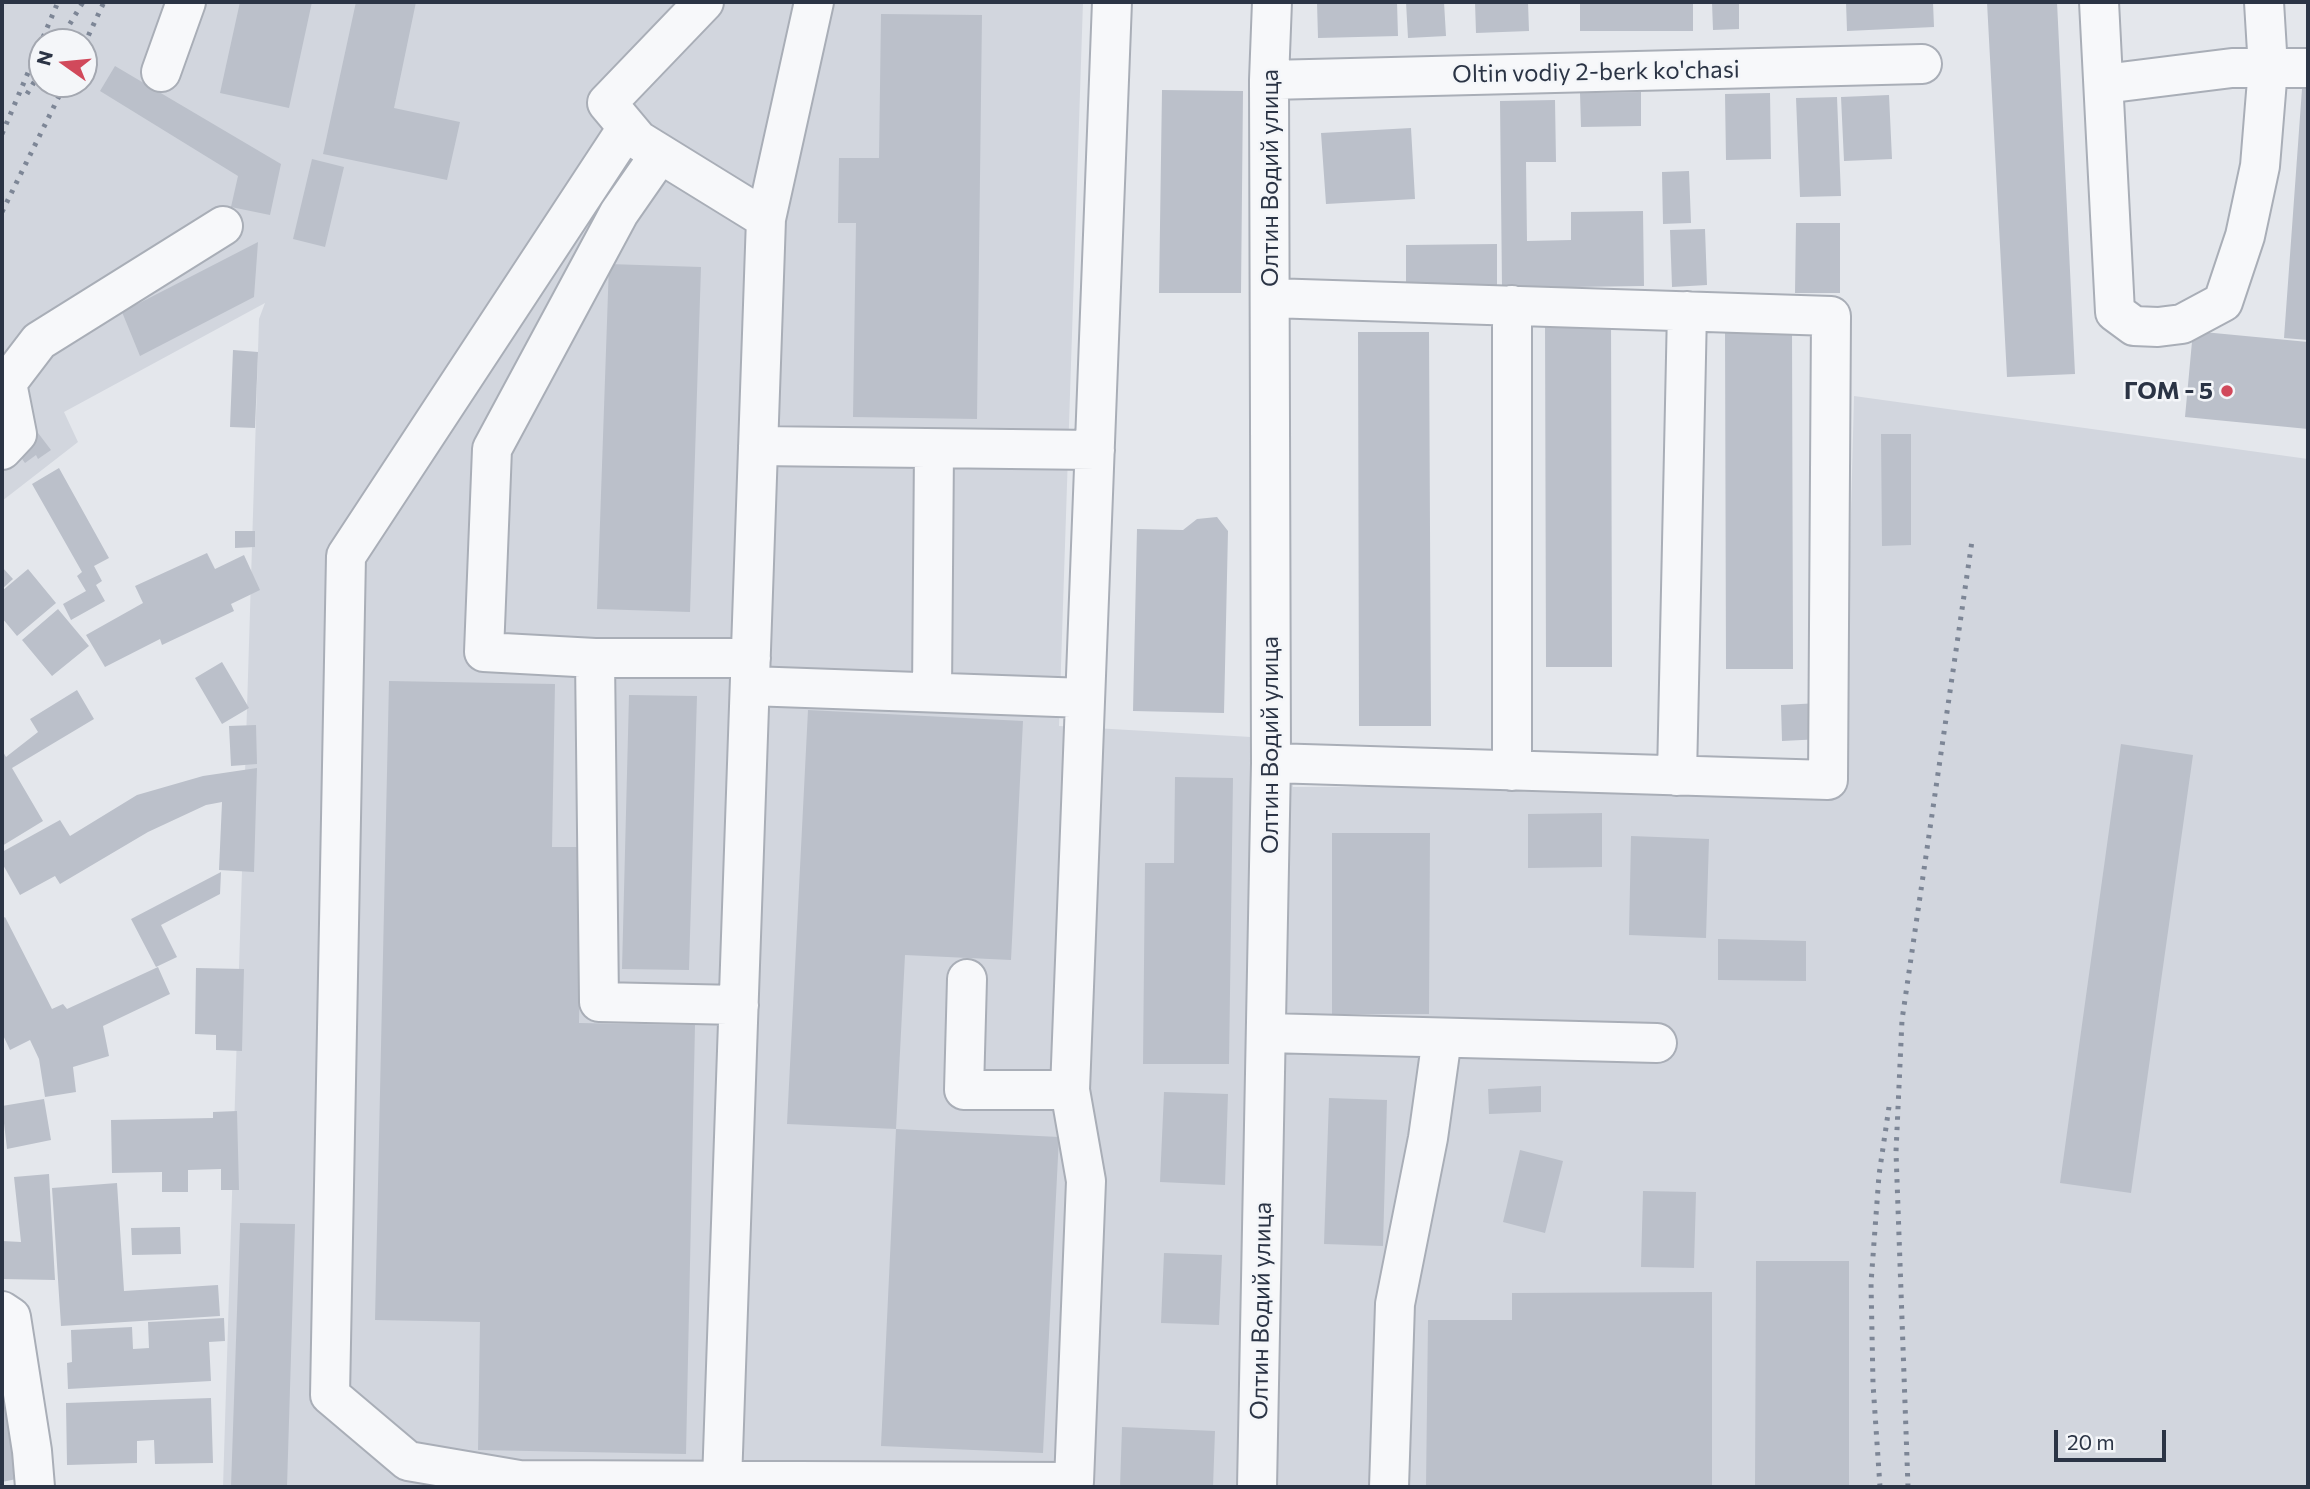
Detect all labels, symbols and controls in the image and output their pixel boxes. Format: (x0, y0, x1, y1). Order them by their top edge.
north arrow (28, 28, 98, 98)
text: N (31, 48, 57, 68)
street label: Oltin vodiy 2-berk ko'chasi (1452, 55, 1740, 89)
street label: Олтин Водий улица (1256, 69, 1284, 287)
place label: ГОМ - 5 (2124, 377, 2213, 405)
marker: ГОМ - 5 (2219, 383, 2235, 399)
street label: Олтин Водий улица (1256, 636, 1284, 854)
street label: Олтин Водий улица (1245, 1202, 1277, 1420)
scale bar (2058, 1416, 2170, 1460)
text: 20 m (2067, 1429, 2115, 1454)

